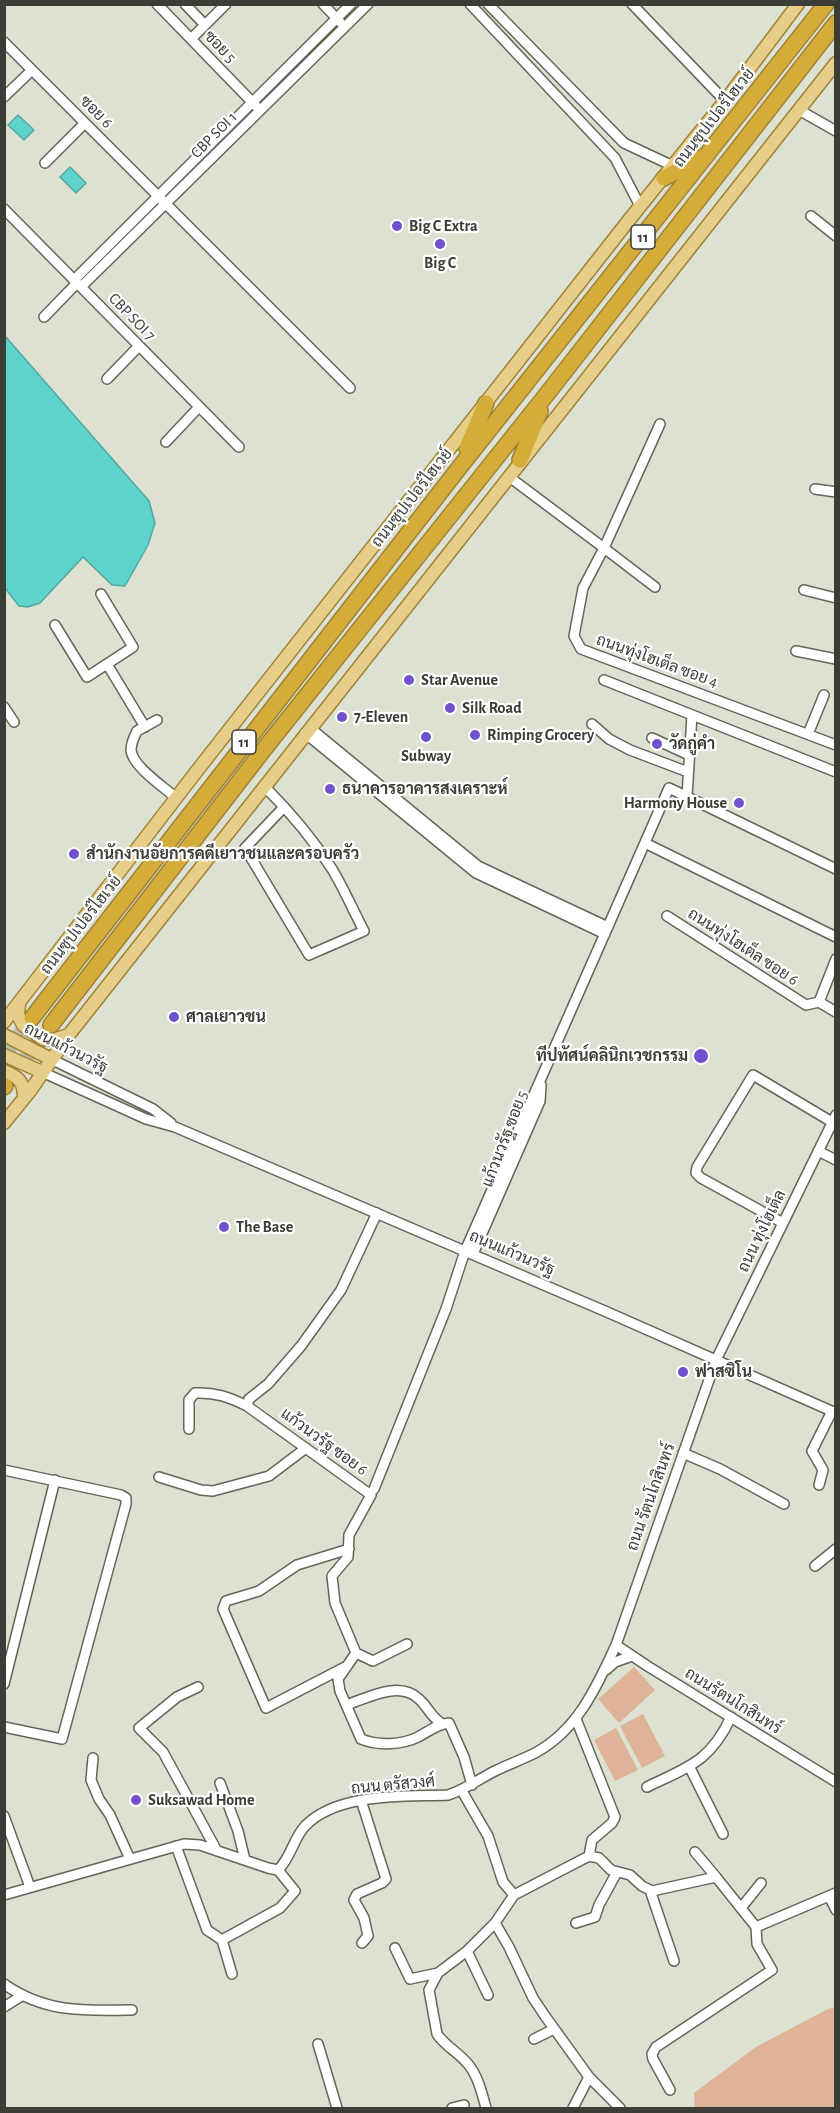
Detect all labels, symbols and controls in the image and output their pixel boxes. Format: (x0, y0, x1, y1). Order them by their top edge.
street label: ซอย 5 (200, 27, 240, 67)
street label: ถนนซุปเปอร์ไฮเวย์ (669, 65, 759, 171)
street label: ซอย 6 (76, 92, 116, 132)
street label: CBP SOI 1 (187, 108, 241, 162)
place label: Big C Extra (409, 216, 478, 236)
marker: Big C Extra (390, 219, 404, 233)
road number: 11 (631, 225, 655, 249)
marker: Big C (433, 237, 447, 251)
place label: Big C (424, 253, 456, 273)
street label: CBP SOI 7 (105, 289, 159, 345)
street label: ถนนซุปเปอร์ไฮเวย์ (367, 445, 457, 551)
street label: ถนนทุ่งโฮเต็ล ซอย 4 (594, 630, 720, 692)
place label: Star Avenue (421, 670, 498, 690)
marker: Star Avenue (402, 673, 416, 687)
place label: Silk Road (462, 698, 522, 718)
marker: Silk Road (443, 701, 457, 715)
place label: 7-Eleven (354, 707, 408, 727)
marker: 7-Eleven (335, 710, 349, 724)
place label: Rimping Grocery (487, 725, 594, 745)
marker: Rimping Grocery (468, 728, 482, 742)
road number: 11 (232, 730, 256, 754)
marker: Subway (419, 730, 433, 744)
place label: วัดกู่คำ (669, 734, 715, 754)
marker: วัดกู่คำ (650, 737, 664, 751)
place label: Subway (401, 746, 451, 766)
place label: ธนาคารอาคารสงเคราะห์ (342, 779, 508, 799)
marker: ธนาคารอาคารสงเคราะห์ (323, 782, 337, 796)
place label: Harmony House (624, 793, 727, 813)
marker: Harmony House (732, 796, 746, 810)
place label: สำนักงานอัยการคดีเยาวชนและครอบครัว (86, 844, 359, 864)
marker: สำนักงานอัยการคดีเยาวชนและครอบครัว (67, 847, 81, 861)
street label: ถนนซุปเปอร์ไฮเวย์ (36, 872, 126, 978)
street label: ถนนทุ่งโฮเต็ล ซอย 6 (684, 904, 802, 990)
place label: ศาลเยาวชน (186, 1007, 266, 1027)
marker: ศาลเยาวชน (167, 1010, 181, 1024)
street label: ถนนแก้วนวรัฐ (21, 1019, 111, 1077)
place label: ทีปทัศน์คลินิกเวชกรรม (536, 1046, 688, 1066)
marker: ทีปทัศน์คลินิกเวชกรรม (692, 1047, 710, 1065)
street label: แก้วนวรัฐ ซอย 5 (478, 1088, 532, 1190)
street label: ถนน ทุ่งโฮเต็ล (734, 1187, 790, 1275)
place label: The Base (236, 1217, 293, 1237)
marker: The Base (217, 1220, 231, 1234)
street label: ถนนแก้วนวรัฐ (466, 1226, 558, 1280)
place label: ฟาสซิโน (695, 1362, 752, 1382)
marker: ฟาสซิโน (676, 1365, 690, 1379)
street label: แก้วนวรัฐ ซอย 6 (277, 1404, 371, 1480)
street label: ถนน รัตนโกสินทร์ (623, 1441, 679, 1553)
street label: ถนนรัตนโกสินทร์ (681, 1664, 785, 1738)
street label: ถนน ตรัสวงศ์ (350, 1772, 436, 1798)
place label: Suksawad Home (148, 1790, 255, 1810)
marker: Suksawad Home (129, 1793, 143, 1807)

